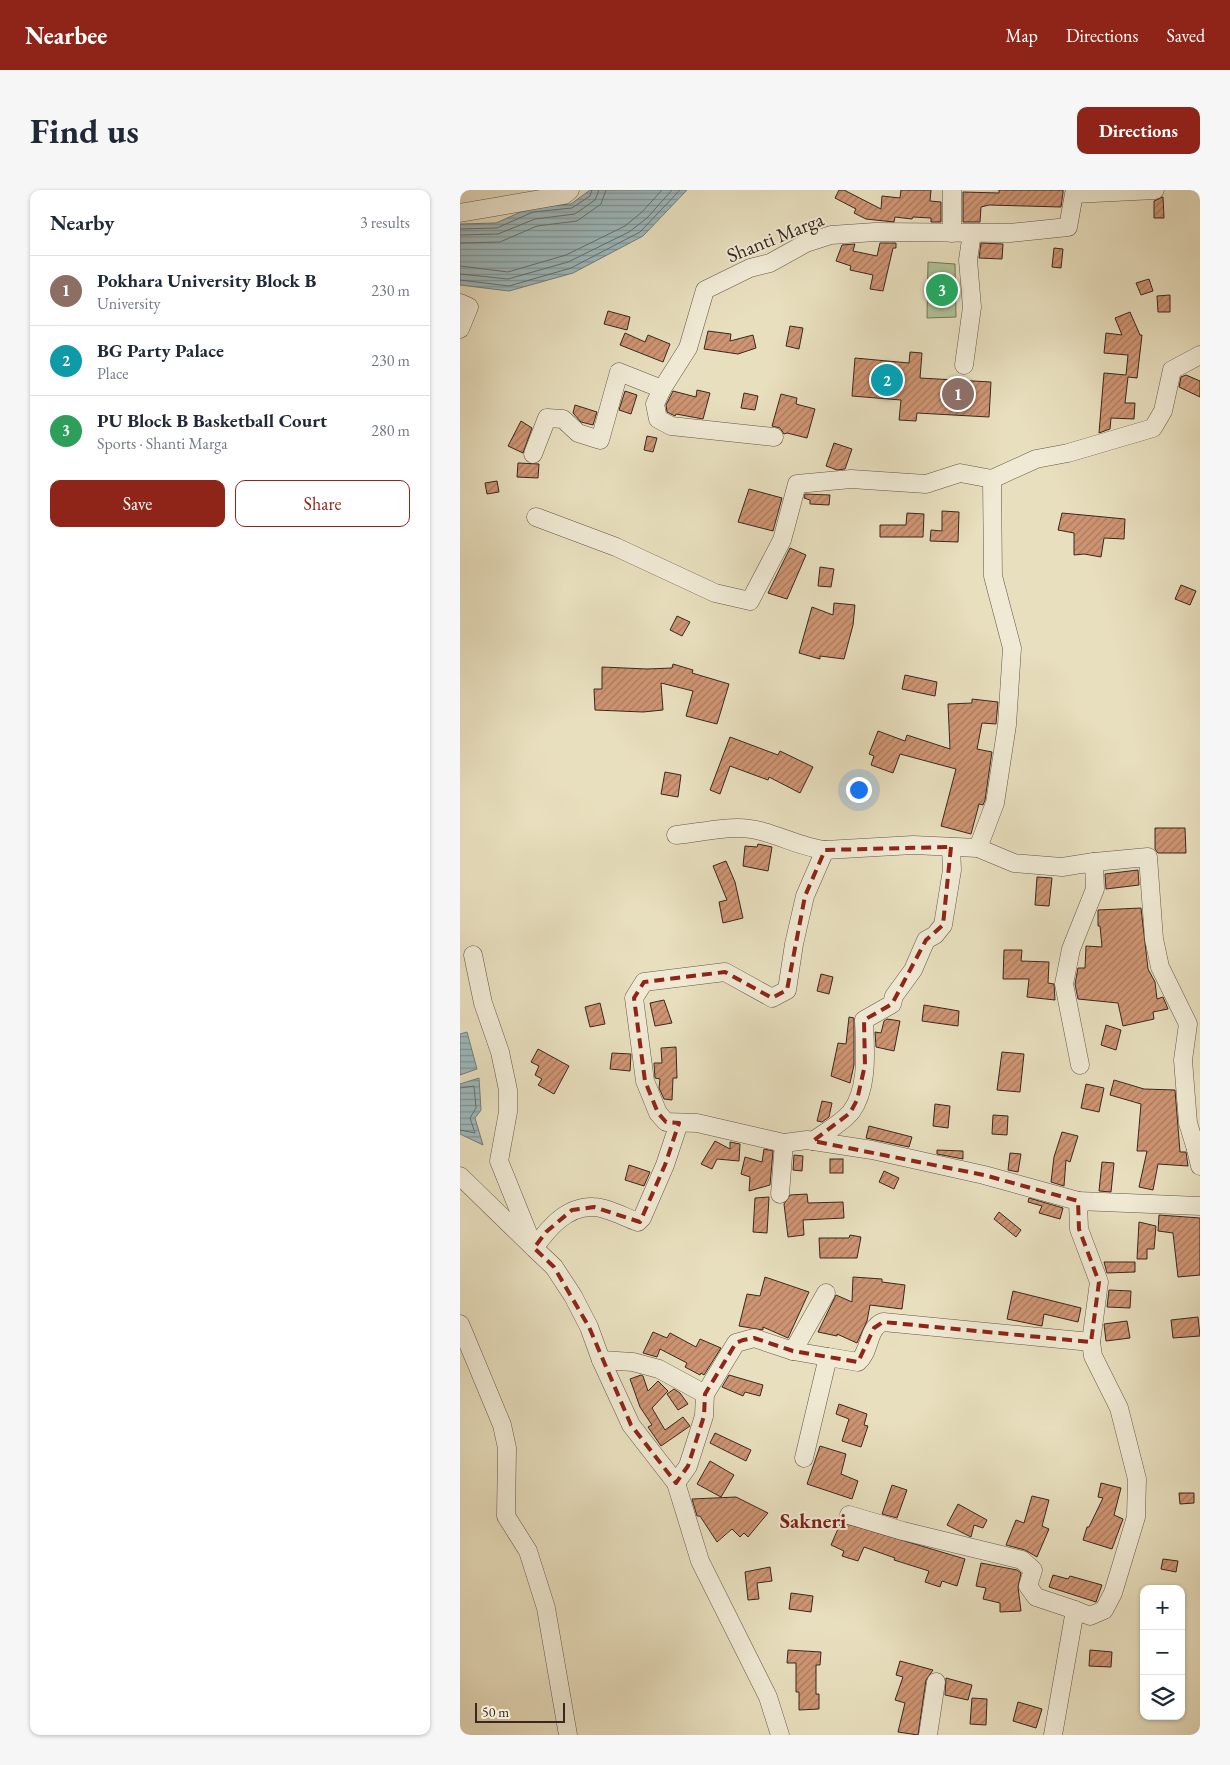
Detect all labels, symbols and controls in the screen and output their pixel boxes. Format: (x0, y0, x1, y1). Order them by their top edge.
text: Nearbee (25, 20, 107, 51)
text: Map (1006, 24, 1038, 47)
text: Directions (1066, 24, 1138, 47)
text: Saved (1166, 24, 1205, 47)
button: Directions (1077, 107, 1200, 154)
text: Find us (30, 108, 139, 153)
street label: Shanti Marga (723, 206, 827, 268)
text: Nearby (50, 209, 114, 236)
text: 3 results (360, 212, 410, 233)
text: Pokhara University Block B (97, 268, 316, 293)
pin: 3 (926, 271, 958, 309)
text: 1 (62, 280, 70, 301)
text: 230 m (371, 280, 410, 301)
text: University (97, 293, 161, 314)
text: BG Party Palace (97, 338, 224, 363)
text: 2 (62, 350, 70, 371)
text: 230 m (371, 350, 410, 371)
pin: 2 (871, 361, 903, 399)
text: Place (97, 363, 129, 384)
pin: 1 (942, 375, 974, 413)
text: PU Block B Basketball Court (97, 408, 327, 433)
text: 3 (62, 420, 70, 441)
text: 280 m (371, 420, 410, 441)
text: Sports · Shanti Marga (97, 433, 228, 454)
button: Save (50, 480, 225, 527)
button: Share (235, 480, 410, 527)
your location (846, 777, 872, 803)
district label: Sakneri (780, 1507, 846, 1534)
map controls (1140, 1585, 1185, 1720)
button: + (1140, 1585, 1185, 1630)
button: − (1140, 1630, 1185, 1675)
button: layers (1140, 1675, 1185, 1720)
scale bar (475, 1700, 565, 1723)
text: 50 m (482, 1703, 509, 1721)

